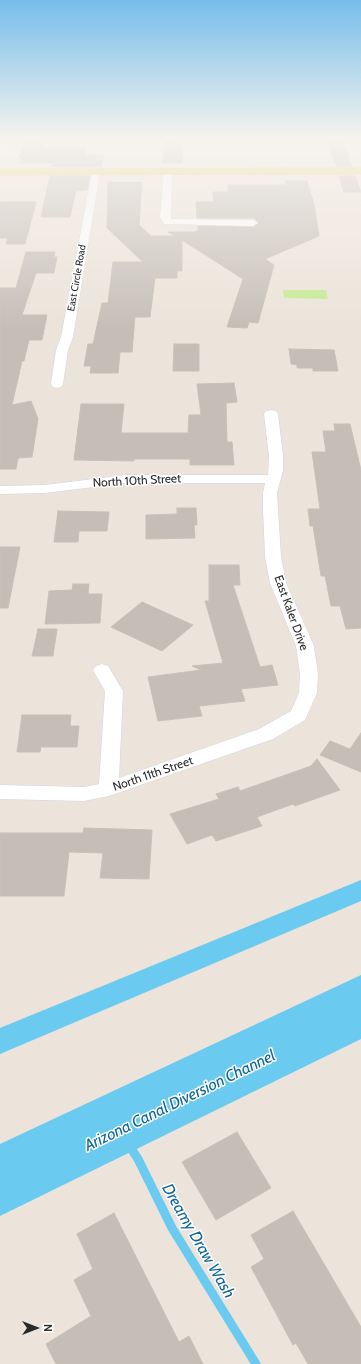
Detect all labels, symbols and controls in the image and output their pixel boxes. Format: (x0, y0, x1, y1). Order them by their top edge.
street label: East Circle Road (65, 244, 89, 312)
street label: North 10th Street (93, 471, 181, 491)
street label: East Kaler Drive (271, 573, 311, 653)
street label: North 11th Street (111, 754, 195, 794)
water label: Arizona Canal Diversion Channel (81, 1046, 279, 1156)
water label: Dreamy Draw Wash (157, 1180, 239, 1302)
north arrow (16, 1308, 56, 1348)
text: N (41, 1324, 55, 1332)

